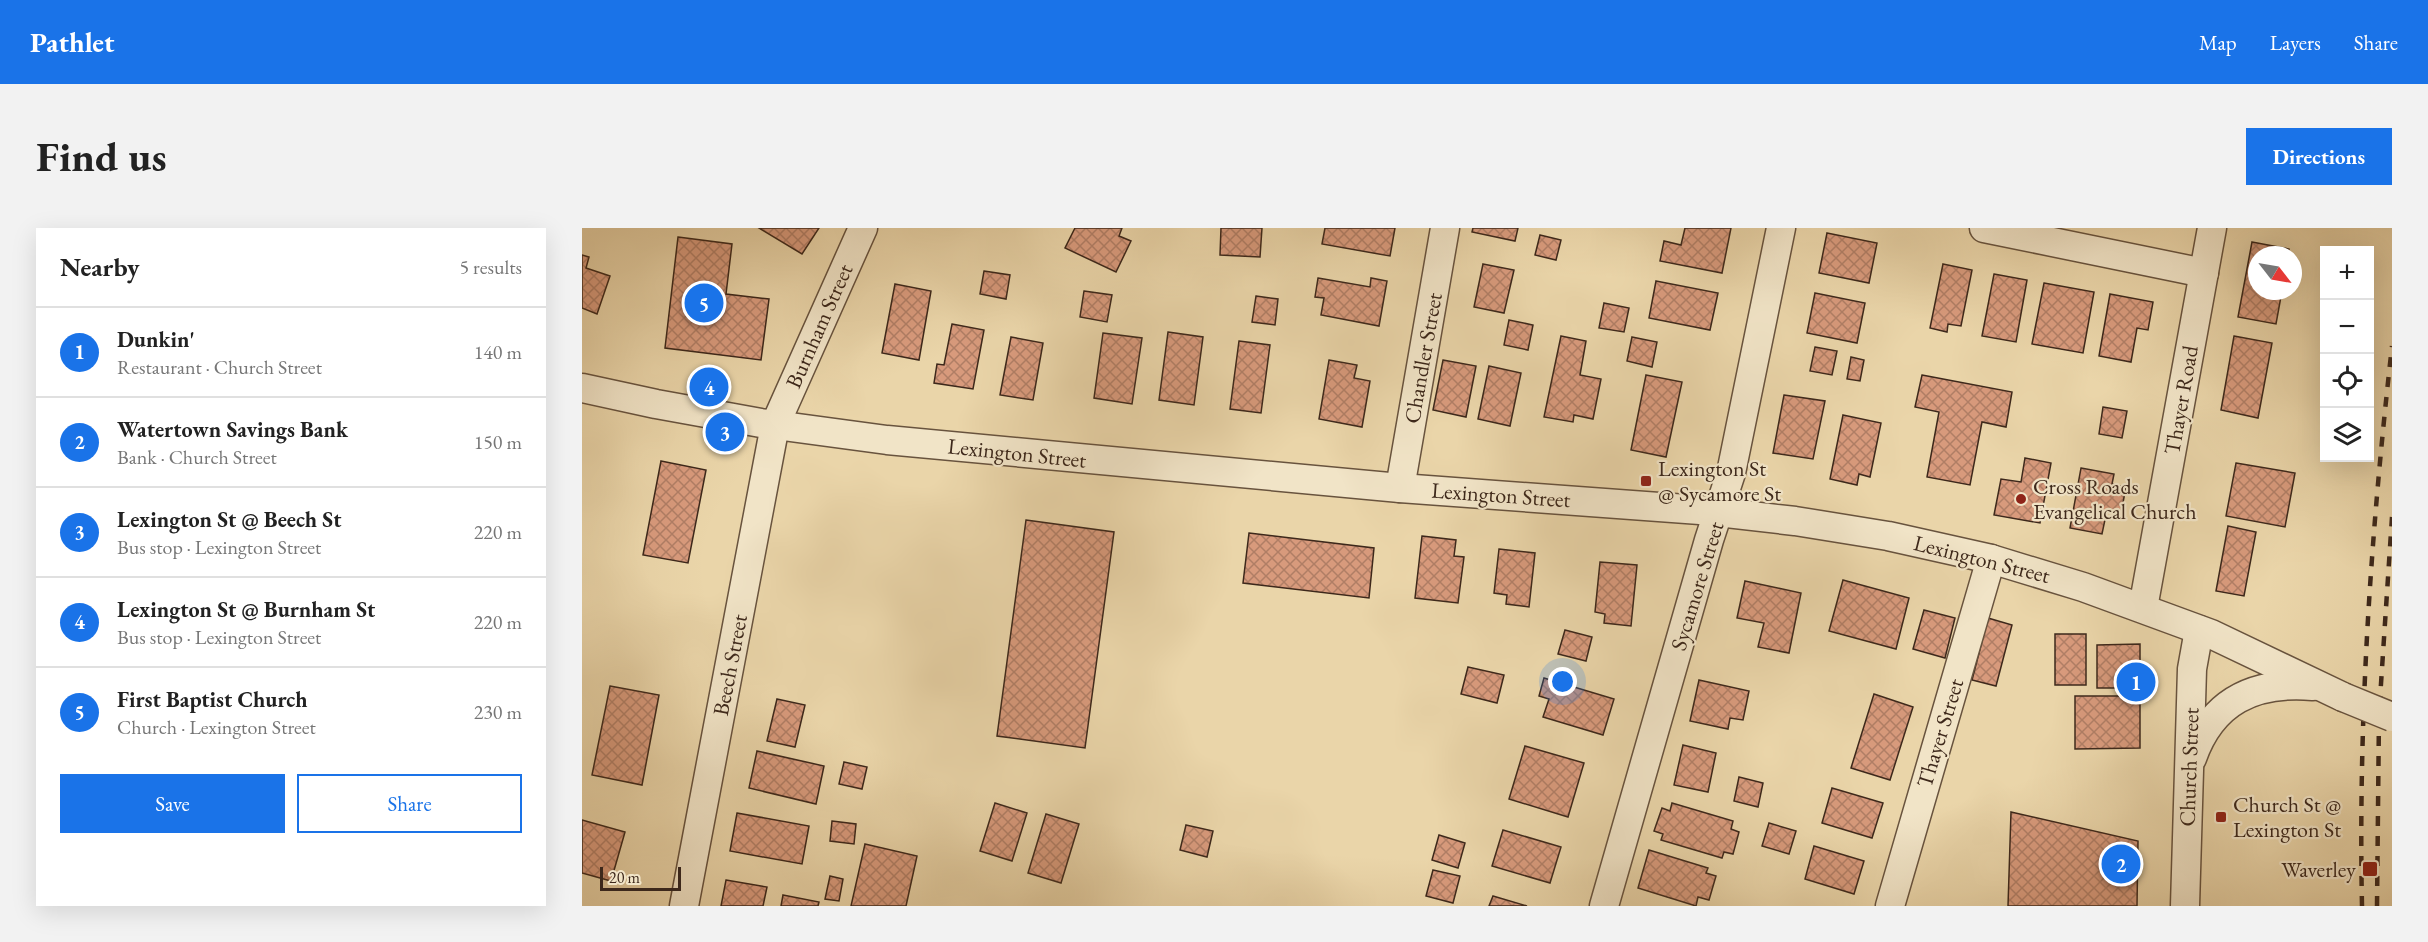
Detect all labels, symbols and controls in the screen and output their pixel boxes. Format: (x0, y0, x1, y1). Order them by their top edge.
text: Pathlet (30, 24, 114, 60)
text: Map (2199, 29, 2237, 56)
text: Layers (2270, 29, 2321, 56)
text: Share (2354, 29, 2398, 56)
button: Directions (2246, 128, 2392, 185)
text: Find us (36, 129, 167, 184)
north arrow (2248, 246, 2302, 300)
map controls (2320, 246, 2374, 462)
button: + (2320, 246, 2374, 300)
text: Nearby (60, 250, 140, 284)
text: 5 results (459, 254, 522, 280)
street label: Burnham Street (779, 259, 859, 393)
pin: 5 (684, 280, 724, 326)
street label: Chandler Street (1397, 290, 1449, 426)
button: − (2320, 300, 2374, 354)
text: Dunkin' (117, 325, 195, 354)
text: 1 (74, 339, 85, 365)
text: 140 m (474, 339, 522, 365)
street label: Thayer Road (2157, 342, 2205, 457)
text: Restaurant · Church Street (117, 354, 322, 380)
button: locate (2320, 354, 2374, 408)
pin: 4 (690, 364, 728, 410)
button: layers (2320, 408, 2374, 462)
pin: 3 (706, 410, 744, 454)
text: Watertown Savings Bank (117, 415, 348, 444)
text: 2 (74, 429, 85, 455)
text: 150 m (474, 429, 522, 455)
street label: Lexington Street (946, 431, 1088, 475)
text: Bank · Church Street (117, 444, 277, 470)
place label: Lexington St @ Sycamore St (1658, 454, 1781, 508)
place label: Cross Roads Evangelical Church (2033, 472, 2197, 526)
marker: Lexington St @ Sycamore St (1639, 474, 1653, 488)
street label: Lexington Street (1431, 476, 1572, 514)
marker: Cross Roads Evangelical Church (2014, 492, 2028, 506)
text: Lexington St @ Beech St (117, 505, 341, 534)
street label: Sycamore Street (1664, 518, 1730, 654)
text: 3 (74, 519, 85, 545)
text: 220 m (474, 519, 522, 545)
street label: Lexington Street (1911, 528, 2053, 590)
text: Bus stop · Lexington Street (117, 534, 321, 560)
text: Lexington St @ Burnham St (117, 595, 375, 624)
text: 4 (74, 609, 85, 635)
text: 220 m (474, 609, 522, 635)
street label: Beech Street (706, 612, 754, 718)
text: Bus stop · Lexington Street (117, 624, 321, 650)
pin: 1 (2116, 660, 2156, 704)
your location (1548, 667, 1577, 696)
street label: Thayer Street (1910, 675, 1970, 791)
text: First Baptist Church (117, 685, 307, 714)
text: 5 (74, 699, 85, 725)
text: 230 m (474, 699, 522, 725)
street label: Church Street (2172, 707, 2206, 827)
text: Church · Lexington Street (117, 714, 316, 740)
button: Save (60, 774, 285, 833)
button: Share (297, 774, 522, 833)
place label: Church St @ Lexington St (2233, 790, 2342, 844)
marker: Church St @ Lexington St (2214, 810, 2228, 824)
pin: 2 (2102, 842, 2140, 886)
place label: Waverley (2281, 855, 2356, 884)
marker: Waverley (2361, 860, 2379, 878)
scale bar (600, 864, 681, 892)
text: 20 m (609, 867, 640, 888)

